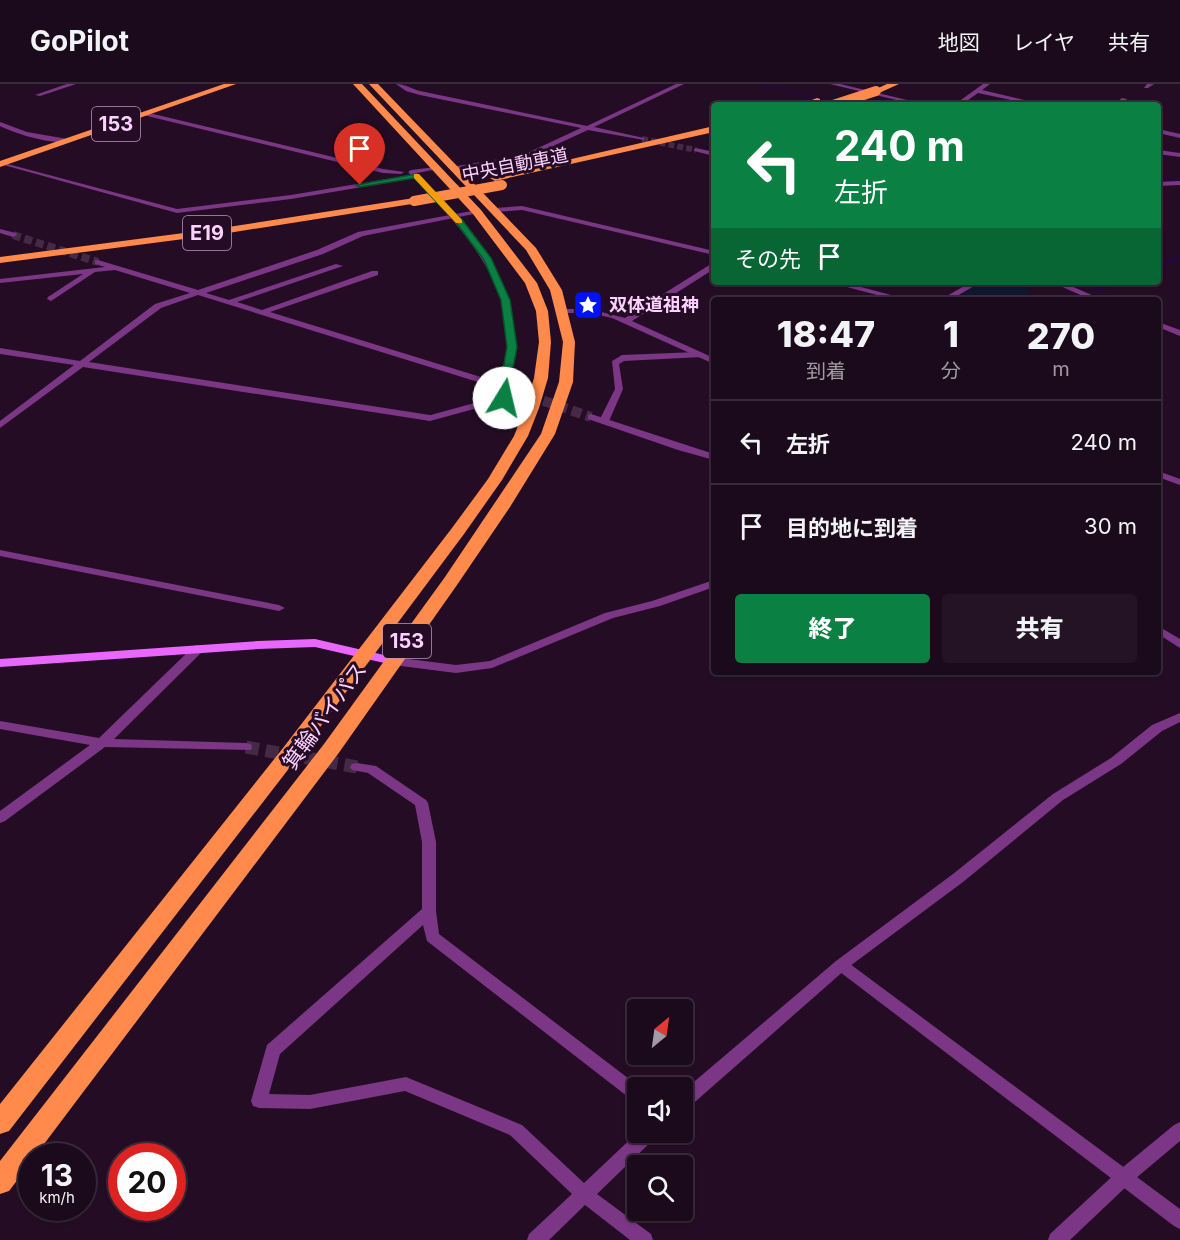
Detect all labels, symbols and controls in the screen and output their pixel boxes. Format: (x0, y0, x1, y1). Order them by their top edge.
text: GoPilot (30, 24, 129, 58)
text: 地図 (938, 30, 980, 55)
text: レイヤ (1013, 30, 1075, 55)
text: 共有 (1108, 30, 1150, 55)
road number: 153 (92, 107, 140, 141)
text: 240 m (834, 120, 965, 171)
pin (334, 123, 385, 185)
icon: left (735, 126, 813, 204)
icon: arrive (343, 132, 376, 165)
street label: 中央自動車道 (460, 144, 570, 185)
text: 左折 (834, 176, 888, 209)
road number: E19 (183, 216, 231, 250)
icon: arrive (813, 240, 846, 273)
text: その先 (735, 246, 801, 272)
place icon: 双体道祖神 (572, 289, 604, 321)
place label: 双体道祖神 (609, 294, 699, 315)
text: 18:47 (777, 312, 875, 356)
text: 1 (943, 312, 959, 356)
text: 270 (1027, 314, 1095, 358)
text: m (1052, 357, 1070, 381)
text: 到着 (806, 359, 846, 383)
text: 分 (941, 359, 961, 383)
position arrow (472, 366, 536, 430)
icon: left (735, 426, 768, 459)
text: 240 m (1070, 429, 1137, 455)
text: 左折 (786, 431, 830, 457)
icon: arrive (735, 510, 768, 543)
text: 30 m (1084, 513, 1137, 539)
text: 目的地に到着 (786, 515, 918, 541)
button: 終了 (735, 594, 930, 663)
button: 共有 (942, 594, 1137, 663)
road number: 153 (383, 624, 431, 658)
street label: 箕輪バイパス (278, 658, 372, 774)
north arrow (627, 999, 693, 1065)
map controls (627, 999, 693, 1221)
button: sound (627, 1077, 693, 1143)
speed limit sign: 20 (108, 1143, 186, 1221)
button: search (627, 1155, 693, 1221)
text: 13 (41, 1157, 73, 1193)
text: km/h (39, 1188, 75, 1207)

